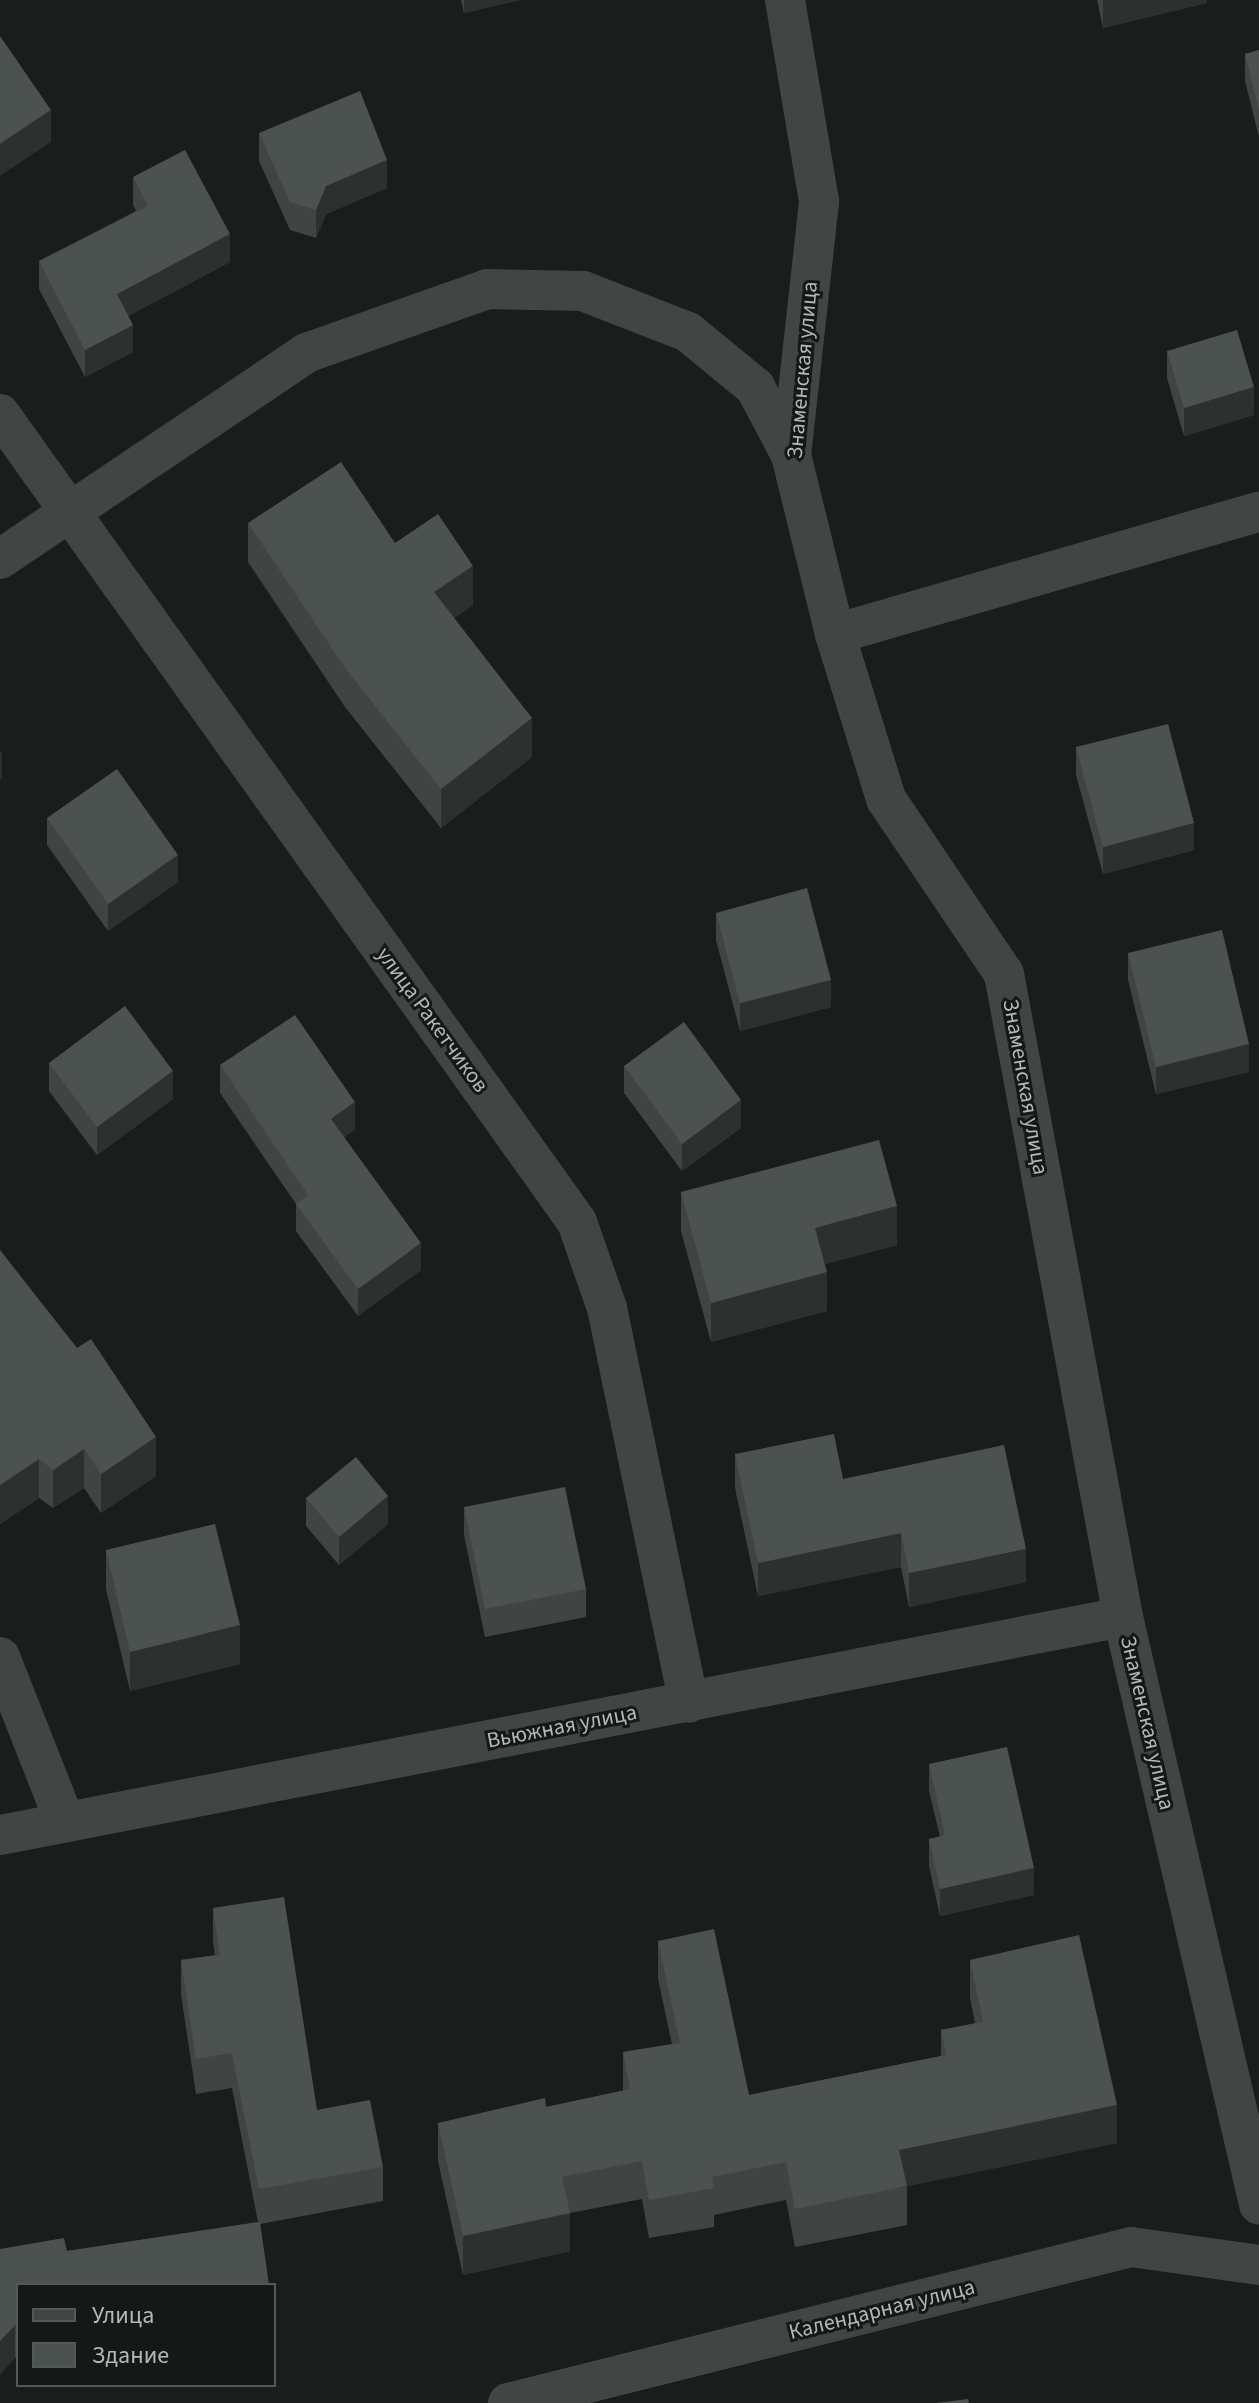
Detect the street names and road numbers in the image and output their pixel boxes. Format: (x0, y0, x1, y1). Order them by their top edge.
street label: Знаменская улица (782, 280, 824, 460)
street label: улица Ракетчиков (370, 942, 494, 1098)
street label: Знаменская улица (997, 997, 1053, 1177)
street label: Знаменская улица (1114, 1633, 1180, 1813)
street label: Вьюжная улица (485, 1700, 639, 1754)
street label: Календарная улица (786, 2274, 978, 2346)

